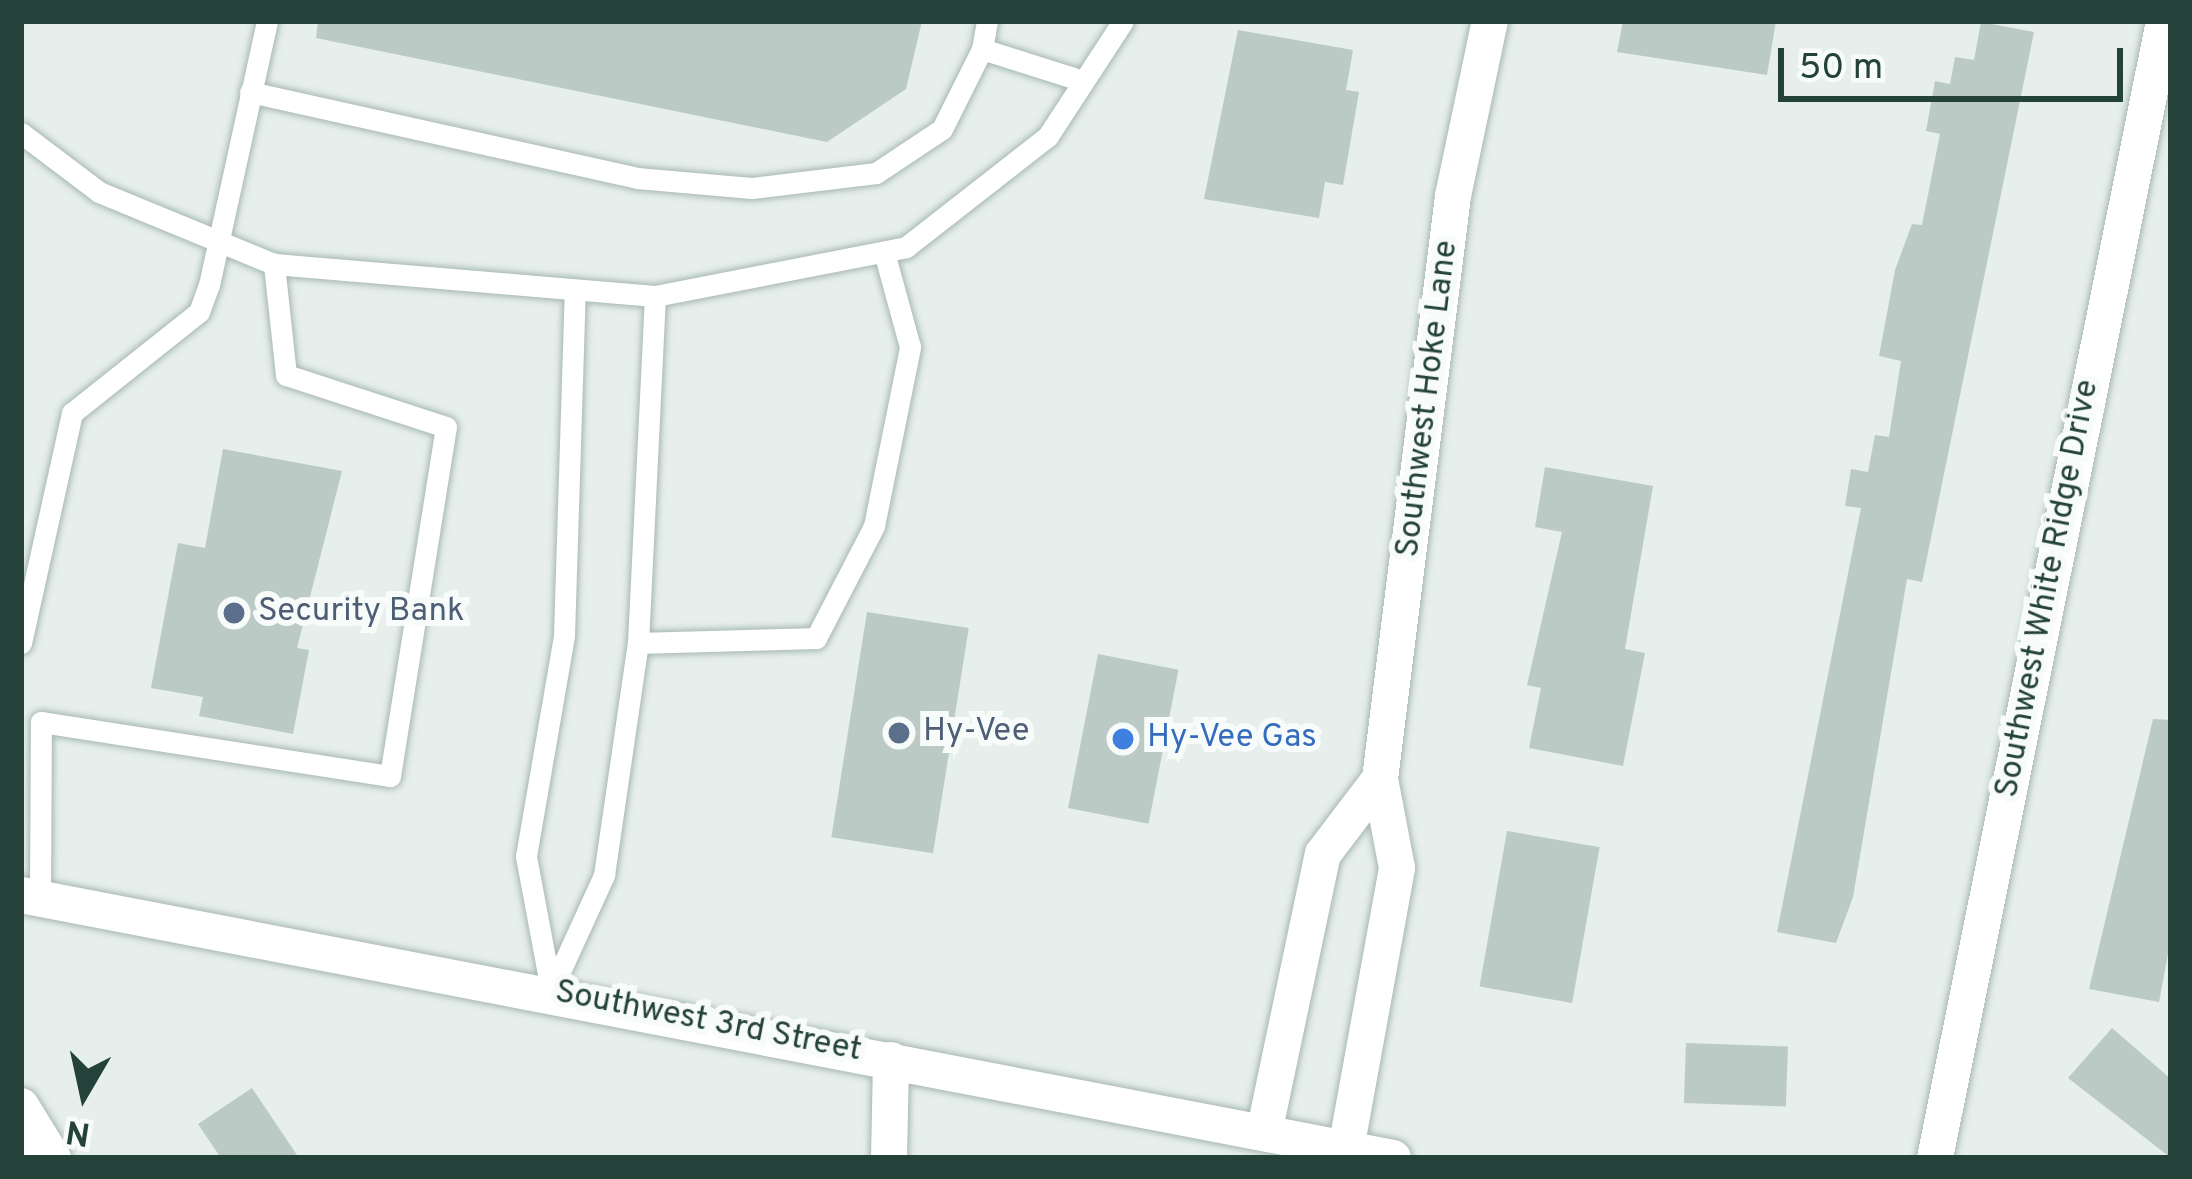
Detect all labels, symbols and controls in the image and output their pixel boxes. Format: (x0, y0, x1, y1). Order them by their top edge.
scale bar (1784, 24, 2129, 98)
text: 50 m (1799, 46, 1883, 92)
street label: Southwest Hoke Lane (1390, 238, 1468, 560)
street label: Southwest White Ridge Drive (1989, 376, 2109, 802)
place label: Security Bank (258, 593, 464, 633)
marker: Security Bank (221, 600, 247, 626)
place label: Hy-Vee (923, 713, 1029, 753)
place label: Hy-Vee Gas (1147, 719, 1317, 759)
marker: Hy-Vee (886, 720, 912, 746)
marker: Hy-Vee Gas (1110, 726, 1136, 752)
street label: Southwest 3rd Street (551, 974, 865, 1072)
north arrow (24, 1035, 144, 1155)
text: N (63, 1108, 93, 1153)

